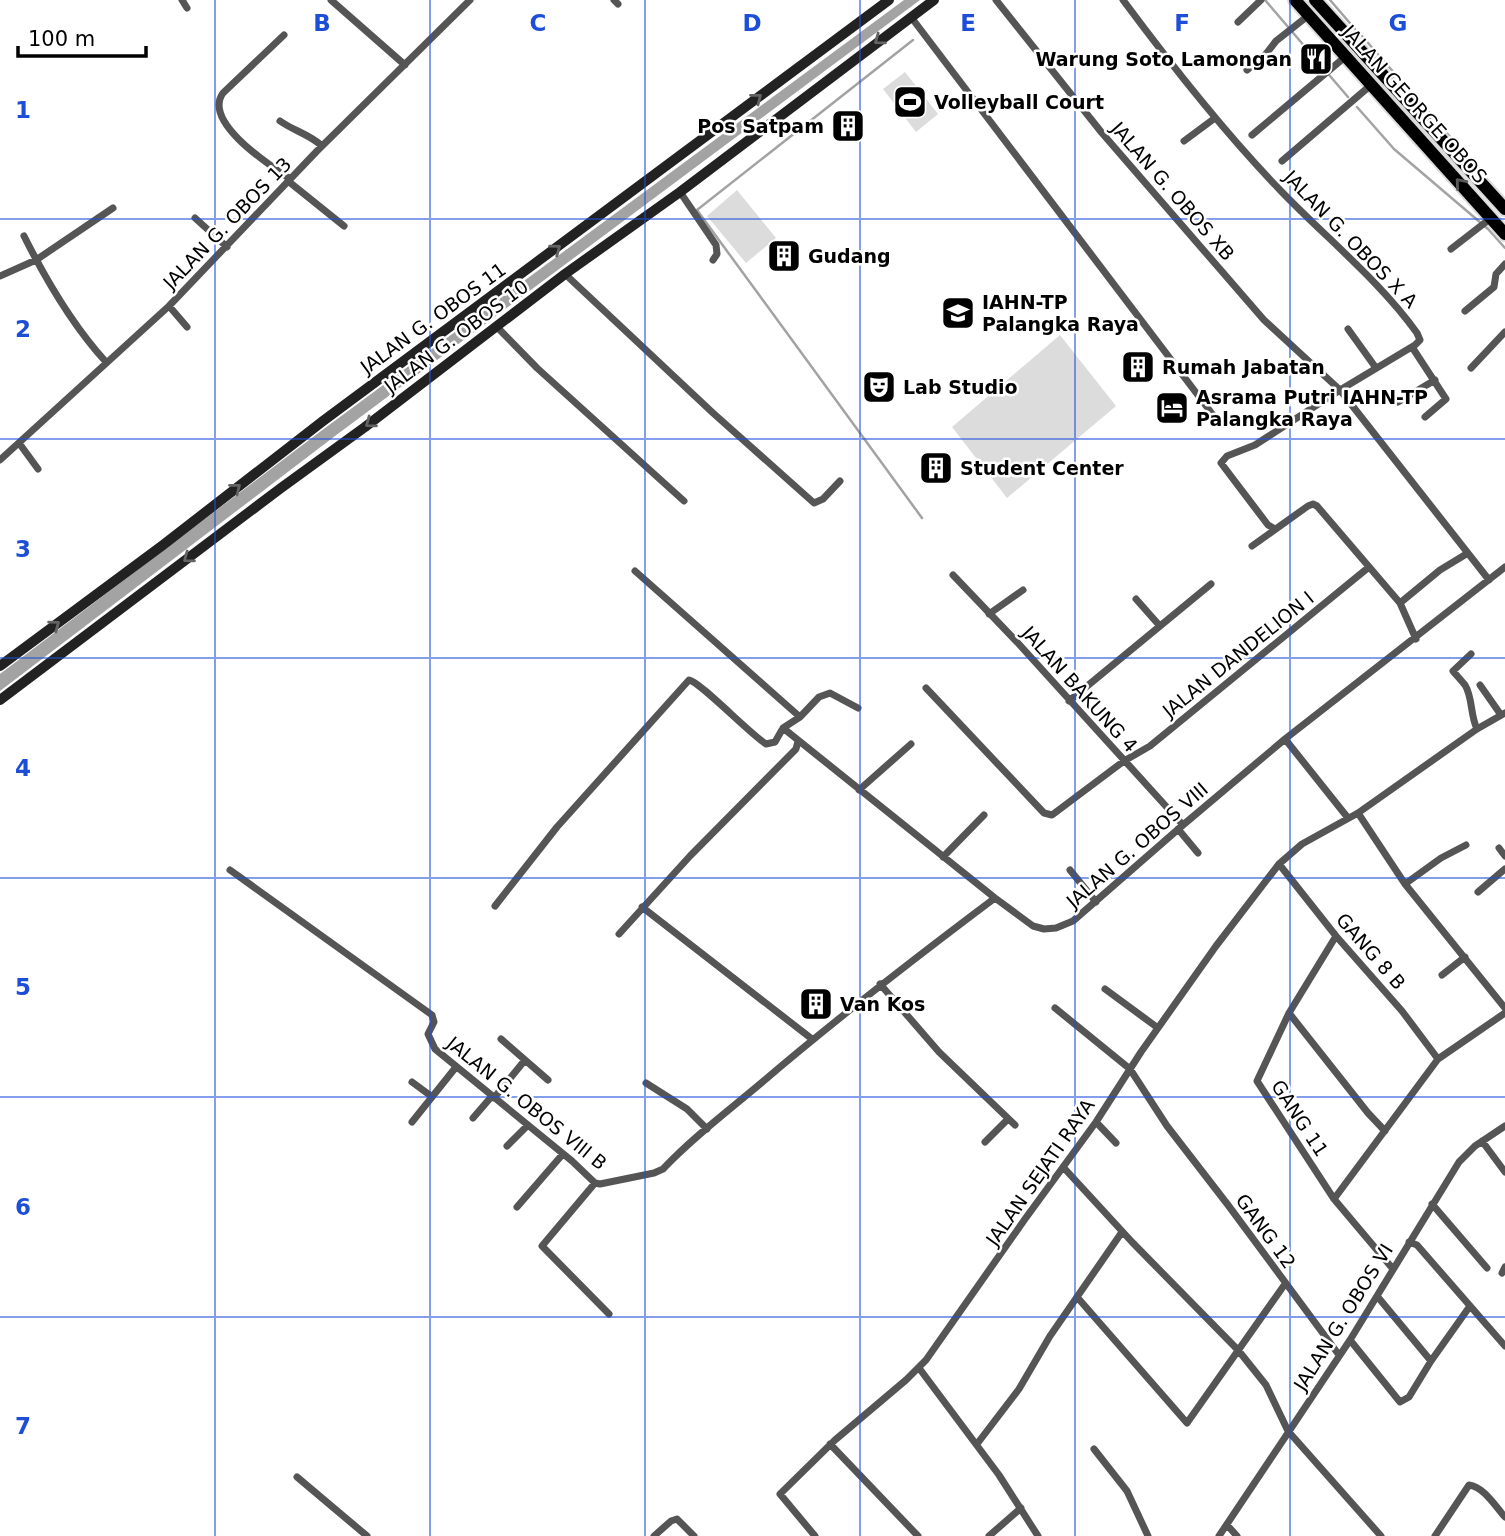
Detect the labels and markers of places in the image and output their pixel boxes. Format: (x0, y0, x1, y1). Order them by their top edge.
restaurant icon: Warung Soto Lamongan (1297, 40, 1335, 78)
place label: Warung Soto Lamongan (1036, 48, 1292, 70)
sports icon: Volleyball Court (891, 83, 929, 121)
place label: Volleyball Court (934, 91, 1104, 113)
building icon: Pos Satpam (829, 107, 867, 145)
place label: Pos Satpam (697, 115, 824, 137)
building icon: Gudang (765, 237, 803, 275)
place label: Gudang (808, 245, 891, 267)
place label: IAHN-TP Palangka Raya (982, 291, 1139, 335)
school or university icon: IAHN-TP Palangka Raya (939, 294, 977, 332)
building icon: Rumah Jabatan (1119, 348, 1157, 386)
place label: Rumah Jabatan (1162, 356, 1325, 378)
theatre icon: Lab Studio (860, 368, 898, 406)
place label: Lab Studio (903, 376, 1018, 398)
place label: Asrama Putri IAHN-TP Palangka Raya (1196, 386, 1428, 430)
hotel icon: Asrama Putri IAHN-TP Palangka Raya (1153, 389, 1191, 427)
building icon: Student Center (917, 449, 955, 487)
place label: Student Center (960, 457, 1124, 479)
building icon: Van Kos (797, 985, 835, 1023)
place label: Van Kos (840, 993, 925, 1015)

